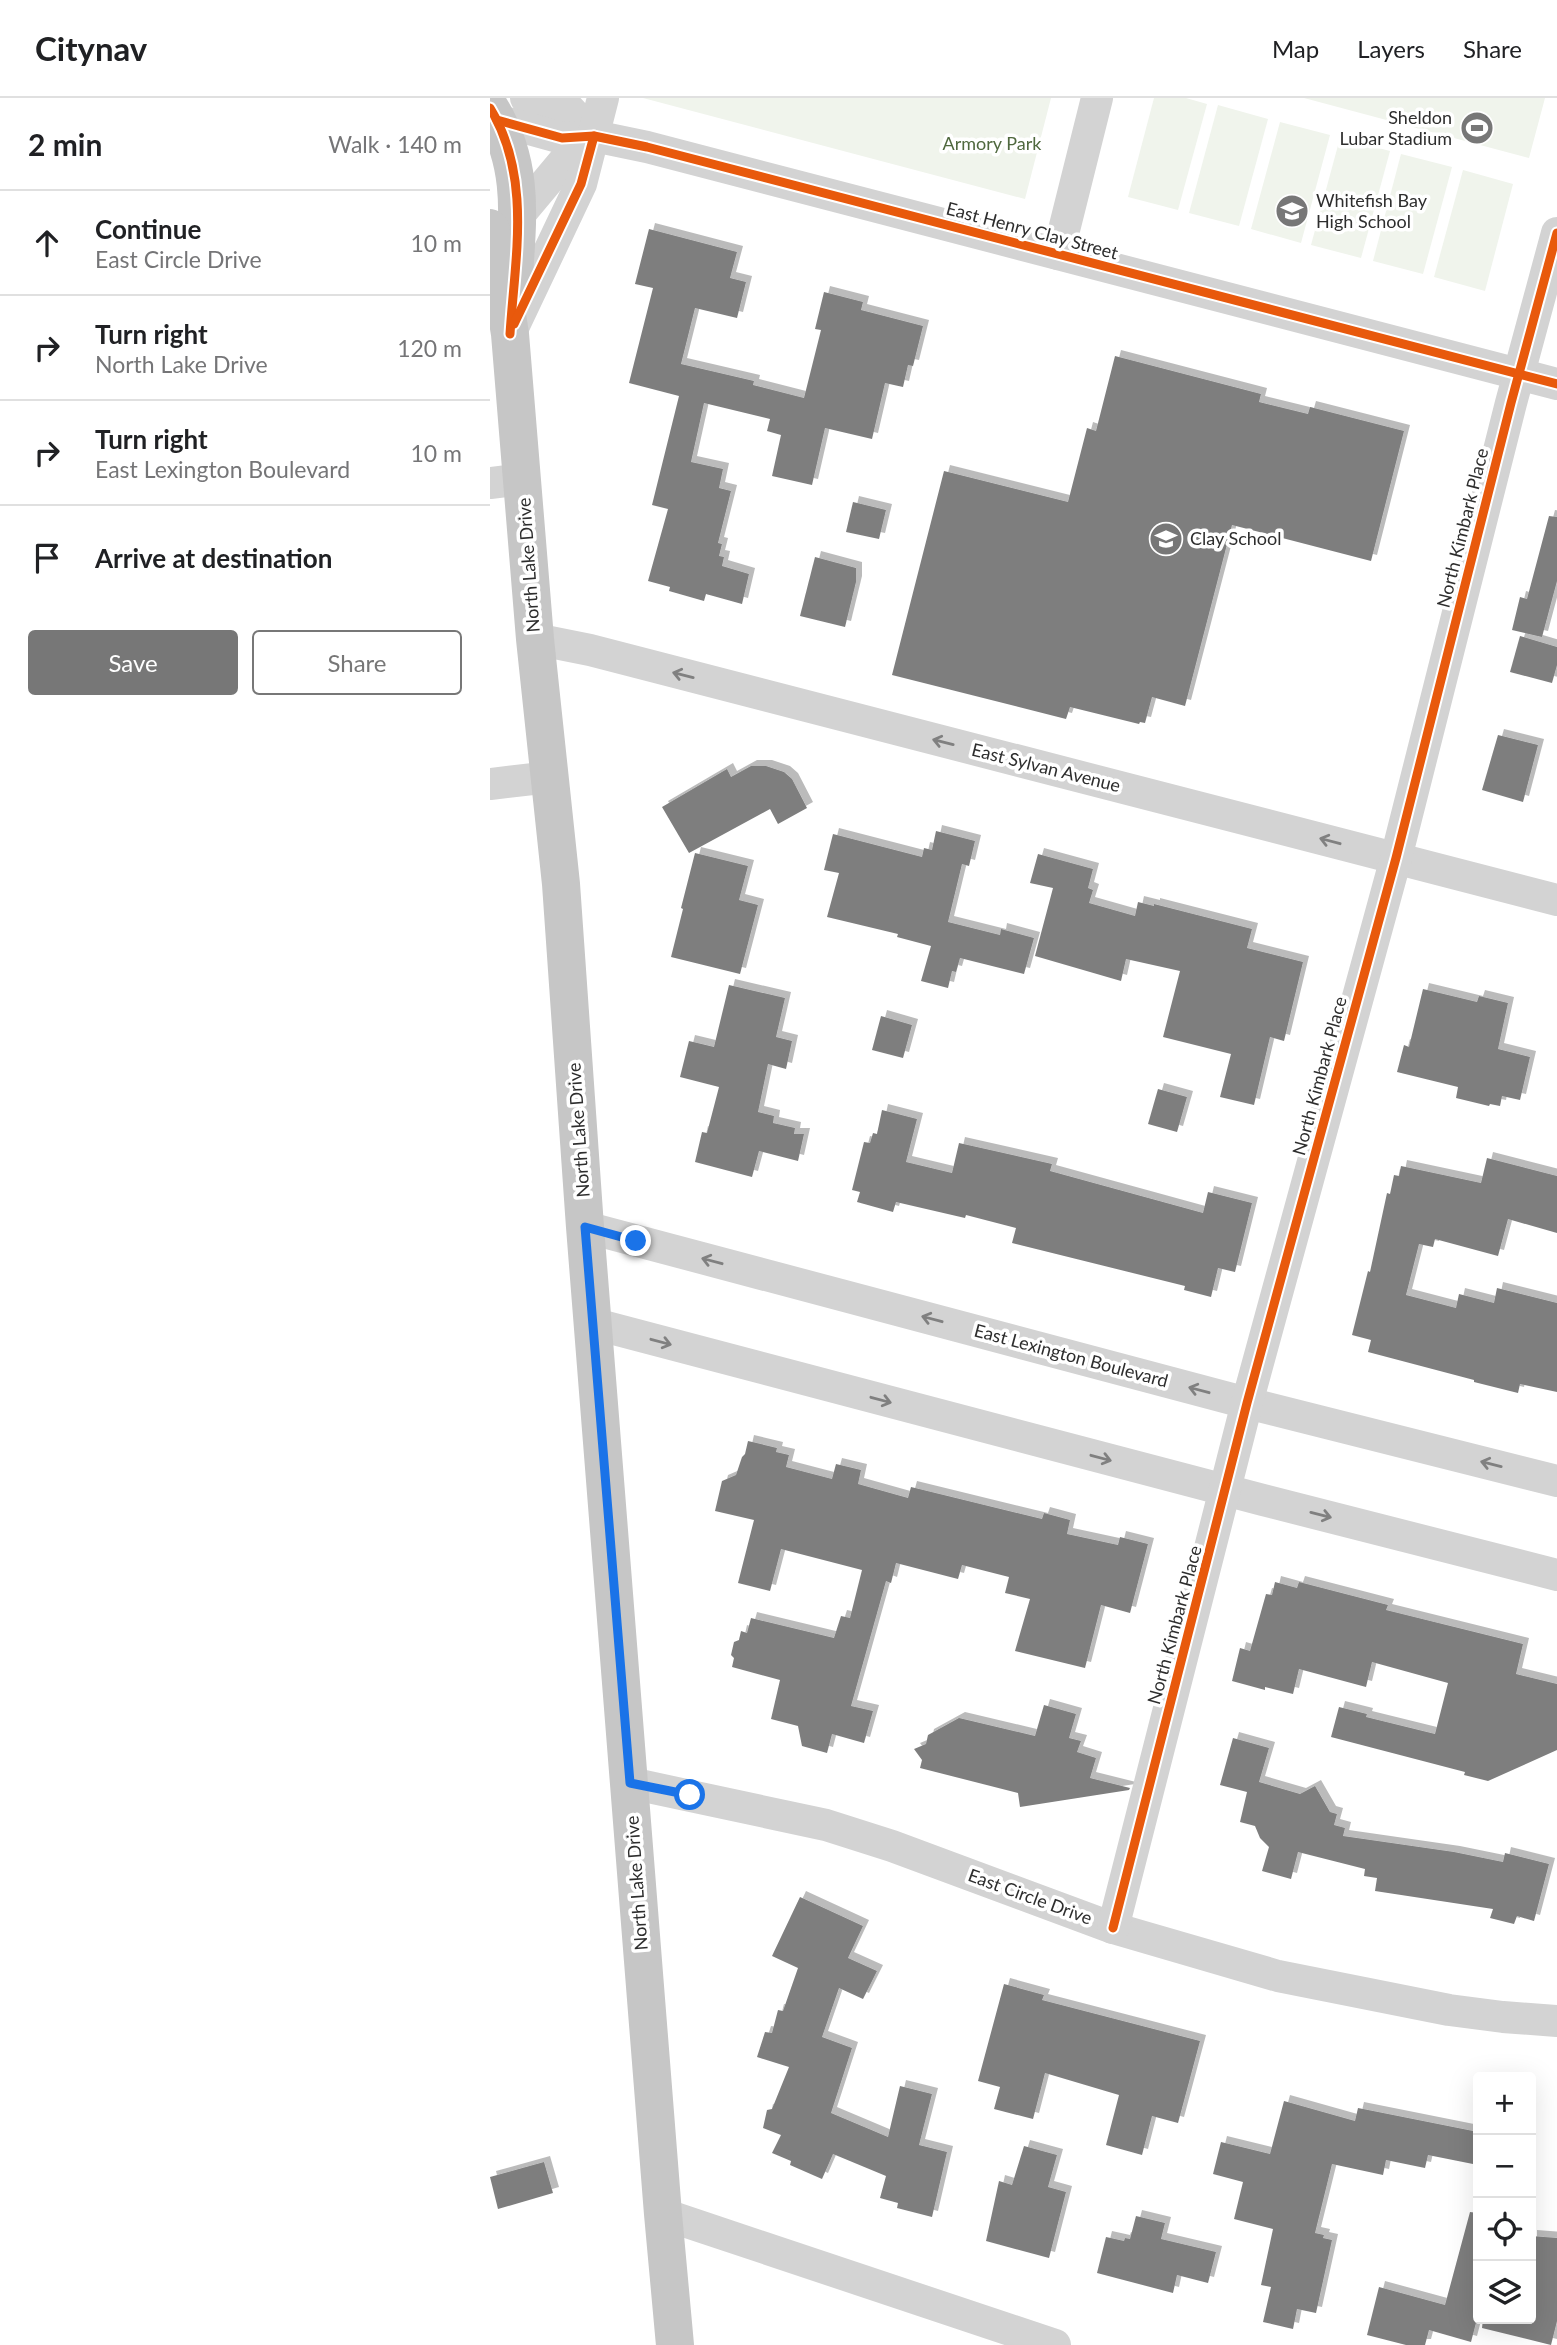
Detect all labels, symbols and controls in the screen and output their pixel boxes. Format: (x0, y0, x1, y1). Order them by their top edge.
text: Citynav (35, 28, 147, 68)
text: Map (1272, 34, 1319, 63)
text: Layers (1357, 34, 1425, 63)
text: Share (1463, 34, 1522, 63)
place label: Sheldon Lubar Stadium (1339, 106, 1452, 149)
sports icon: Sheldon Lubar Stadium (1458, 109, 1496, 147)
text: 2 min (28, 126, 102, 162)
text: Walk · 140 m (328, 130, 462, 158)
park label: Armory Park (943, 132, 1042, 154)
place label: Whitefish Bay High School (1316, 189, 1428, 232)
school or university icon: Whitefish Bay High School (1273, 192, 1311, 230)
street label: East Henry Clay Street (944, 197, 1121, 264)
text: Continue (95, 213, 201, 245)
icon: ahead (28, 224, 66, 262)
text: 10 m (411, 229, 462, 257)
text: East Circle Drive (95, 245, 262, 273)
text: Turn right (95, 318, 208, 350)
icon: right (28, 329, 66, 367)
text: 120 m (397, 334, 462, 362)
text: North Lake Drive (95, 350, 268, 378)
text: Turn right (95, 423, 208, 455)
icon: right (28, 434, 66, 472)
text: 10 m (411, 439, 462, 467)
street label: North Kimbark Place (1432, 446, 1492, 610)
text: East Lexington Boulevard (95, 455, 350, 483)
street label: North Lake Drive (512, 497, 544, 633)
school or university icon: Clay School (1147, 520, 1185, 558)
place label: Clay School (1190, 527, 1281, 549)
icon: arrive (28, 539, 66, 577)
text: Arrive at destination (95, 542, 332, 574)
button: Save (28, 630, 238, 695)
button: Share (252, 630, 462, 695)
one-way arrow (672, 667, 694, 680)
one-way arrow (932, 734, 954, 747)
street label: East Sylvan Avenue (970, 738, 1123, 796)
one-way arrow (1319, 834, 1342, 847)
street label: North Kimbark Place (1287, 994, 1351, 1158)
street label: North Lake Drive (562, 1062, 594, 1198)
route end (620, 1225, 651, 1256)
one-way arrow (701, 1253, 723, 1266)
one-way arrow (921, 1312, 944, 1325)
street label: East Lexington Boulevard (972, 1319, 1171, 1391)
one-way arrow (649, 1336, 671, 1349)
one-way arrow (1188, 1383, 1211, 1396)
one-way arrow (869, 1394, 891, 1407)
one-way arrow (1089, 1452, 1111, 1465)
one-way arrow (1480, 1457, 1503, 1470)
one-way arrow (1309, 1509, 1332, 1522)
street label: North Kimbark Place (1142, 1543, 1206, 1707)
route start (674, 1779, 705, 1810)
street label: North Lake Drive (620, 1815, 652, 1951)
street label: East Circle Drive (965, 1863, 1095, 1929)
map controls (1473, 2072, 1536, 2324)
button: + (1473, 2072, 1536, 2135)
button: − (1473, 2135, 1536, 2198)
button: locate (1473, 2198, 1536, 2261)
button: layers (1473, 2261, 1536, 2324)

